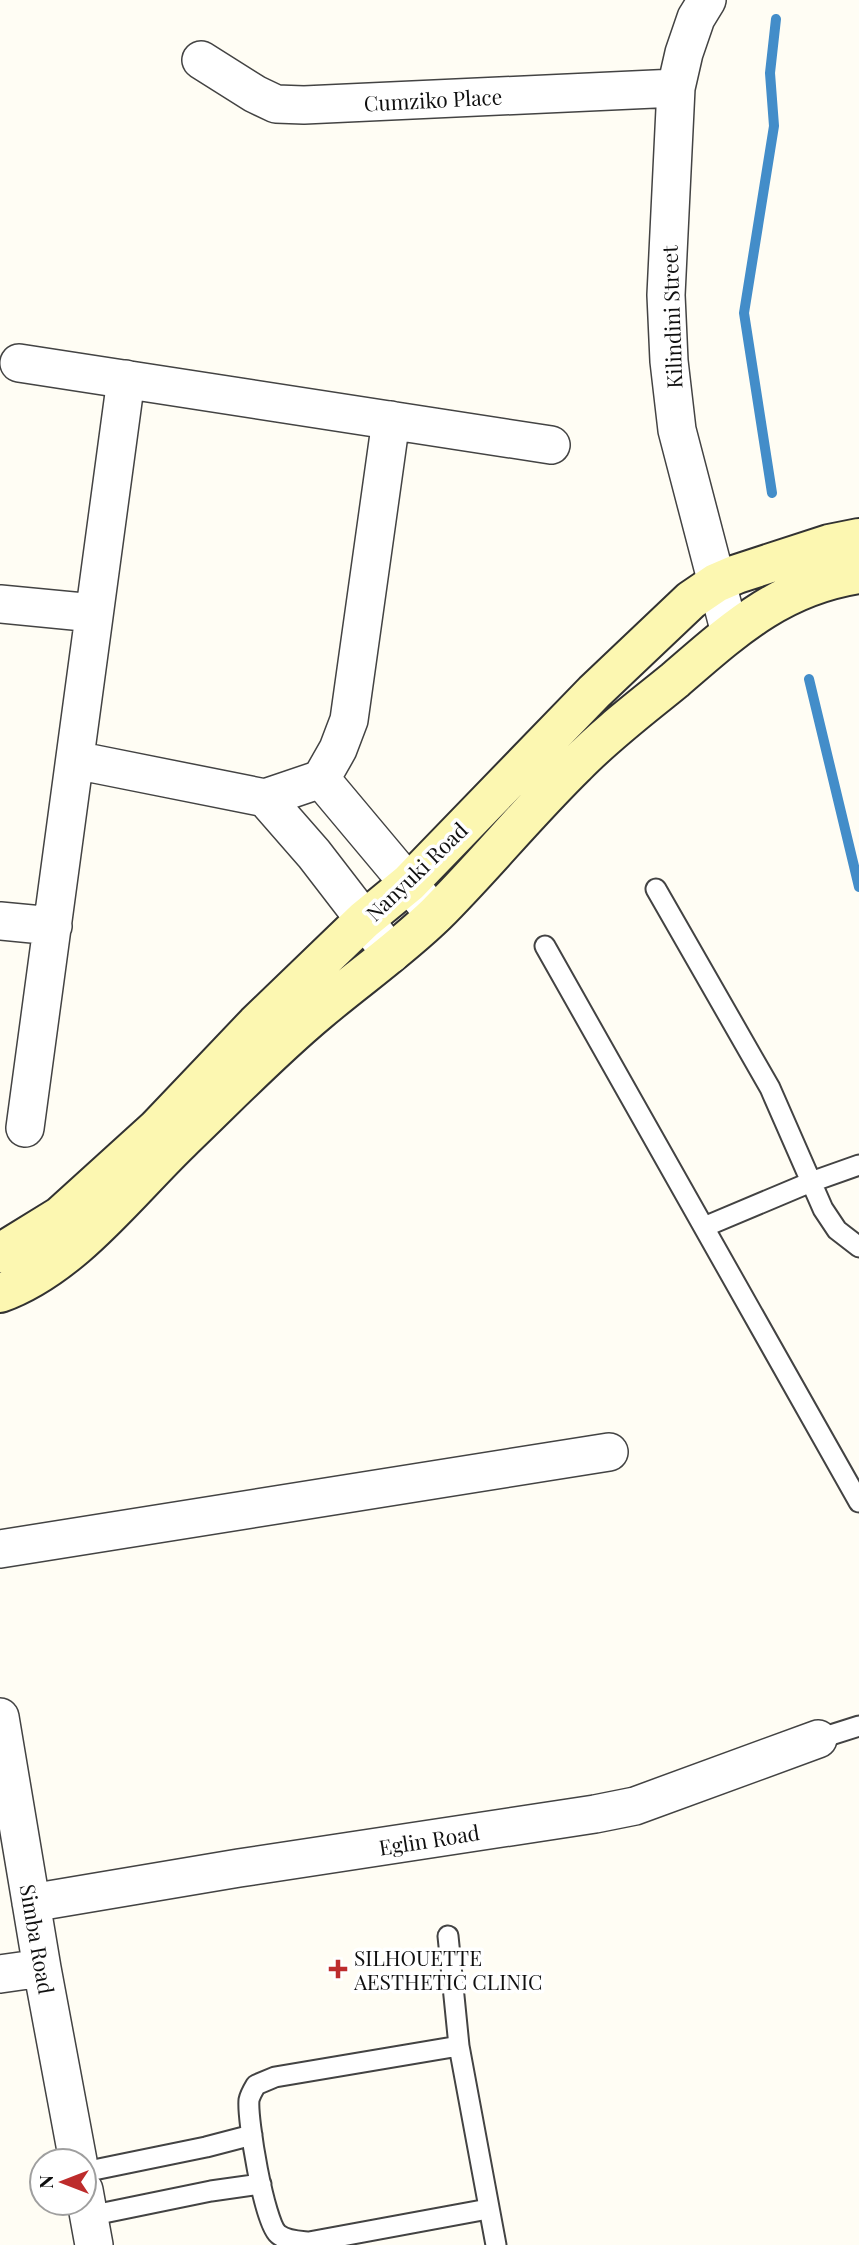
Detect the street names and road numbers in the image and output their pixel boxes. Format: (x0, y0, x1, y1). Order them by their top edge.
street label: Cumziko Place (363, 81, 503, 117)
street label: Kilindini Street (654, 244, 687, 389)
street label: Nanyuki Road (359, 816, 473, 926)
street label: Eglin Road (377, 1817, 481, 1861)
street label: Simba Road (15, 1882, 61, 1996)

